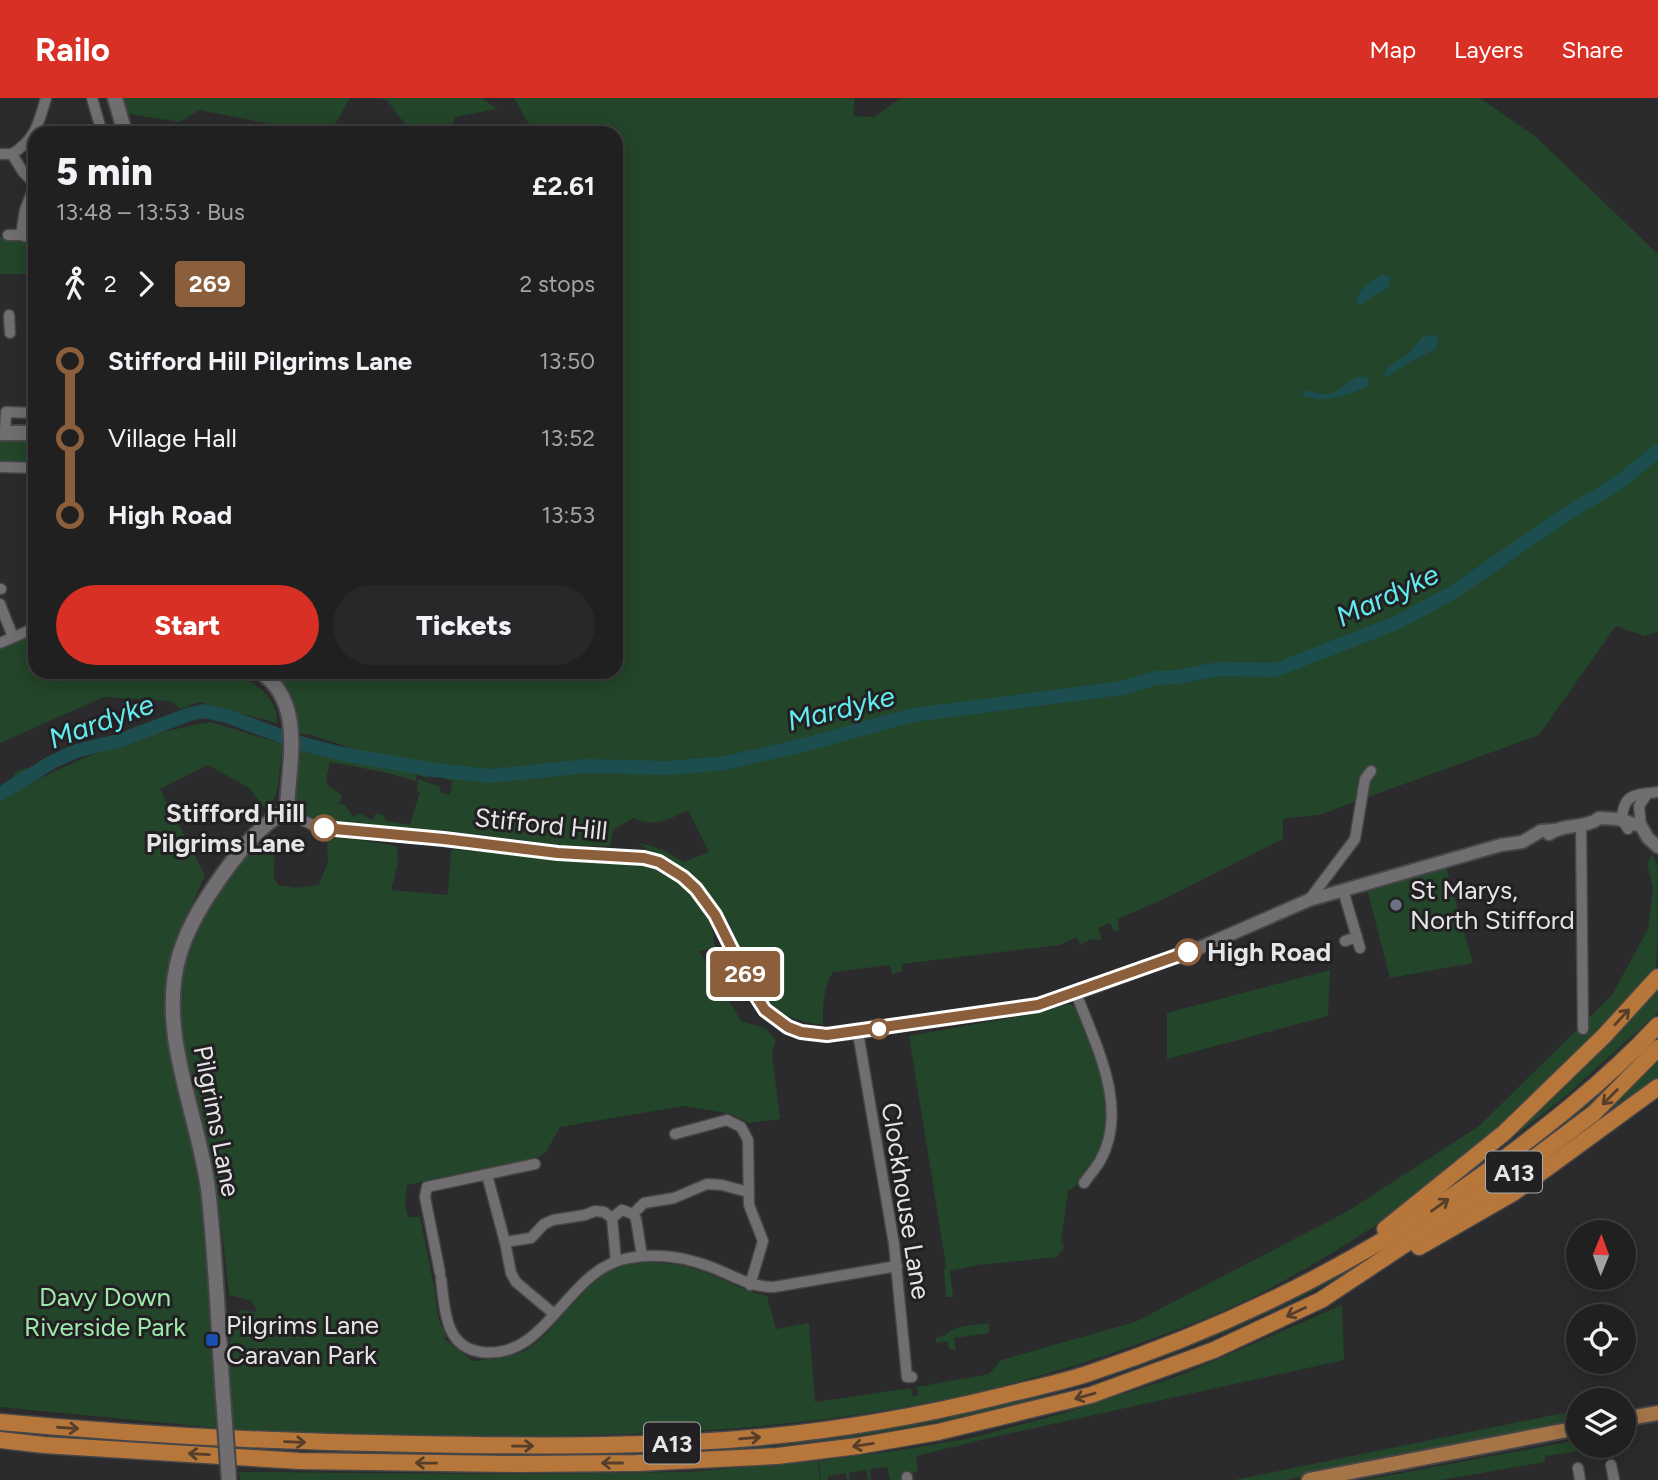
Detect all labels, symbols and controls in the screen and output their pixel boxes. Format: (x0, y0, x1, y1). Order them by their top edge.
text: Railo (35, 30, 110, 69)
text: Map (1369, 35, 1416, 64)
text: Layers (1454, 35, 1523, 64)
text: Share (1561, 35, 1623, 64)
text: 5 min (56, 149, 153, 195)
text: £2.61 (532, 170, 595, 202)
text: 13:48 – 13:53 · Bus (56, 198, 245, 226)
icon: walk (56, 265, 94, 303)
icon: forward (127, 265, 165, 303)
text: 269 (189, 269, 231, 298)
text: 2 (104, 270, 117, 298)
text: 2 stops (519, 270, 595, 298)
text: Stifford Hill Pilgrims Lane (108, 345, 412, 377)
text: 13:50 (539, 347, 595, 375)
text: Village Hall (108, 422, 237, 454)
text: 13:52 (541, 424, 595, 452)
text: High Road (108, 499, 232, 531)
text: 13:53 (541, 501, 595, 529)
water label: Mardyke (1330, 556, 1444, 634)
button: Start (56, 585, 319, 665)
button: Tickets (333, 585, 595, 665)
water label: Mardyke (784, 678, 898, 738)
water label: Mardyke (44, 686, 158, 756)
place label: Stifford Hill Pilgrims Lane (146, 797, 305, 859)
street label: Stifford Hill (473, 801, 609, 847)
marker: Stifford Hill Pilgrims Lane (311, 815, 337, 841)
place label: St Marys, North Stifford (1410, 874, 1575, 936)
marker: St Marys, North Stifford (1388, 897, 1404, 913)
place label: High Road (1207, 936, 1331, 968)
marker: High Road (1175, 939, 1201, 965)
line badge: 269 (705, 951, 785, 997)
text: 269 (724, 959, 766, 988)
one-way arrow (1614, 1009, 1631, 1026)
unlabelled marker (869, 1019, 889, 1039)
street label: Pilgrims Lane (187, 1043, 247, 1199)
one-way arrow (1602, 1088, 1619, 1105)
street label: Clockhouse Lane (875, 1100, 937, 1302)
road number: A13 (1486, 1152, 1542, 1192)
one-way arrow (1430, 1198, 1449, 1212)
north arrow (1566, 1220, 1636, 1290)
map controls (1566, 1220, 1636, 1458)
park label: Davy Down Riverside Park (24, 1281, 186, 1343)
button: locate (1566, 1304, 1636, 1374)
one-way arrow (1286, 1305, 1307, 1319)
place label: Pilgrims Lane Caravan Park (226, 1309, 379, 1371)
marker: Pilgrims Lane Caravan Park (204, 1332, 220, 1348)
button: layers (1566, 1388, 1636, 1458)
one-way arrow (1074, 1391, 1096, 1404)
one-way arrow (56, 1422, 79, 1435)
road number: A13 (644, 1422, 700, 1464)
one-way arrow (738, 1431, 761, 1444)
one-way arrow (283, 1435, 306, 1448)
one-way arrow (511, 1439, 534, 1453)
one-way arrow (852, 1439, 875, 1452)
one-way arrow (187, 1448, 210, 1461)
one-way arrow (415, 1456, 438, 1469)
one-way arrow (601, 1456, 624, 1470)

